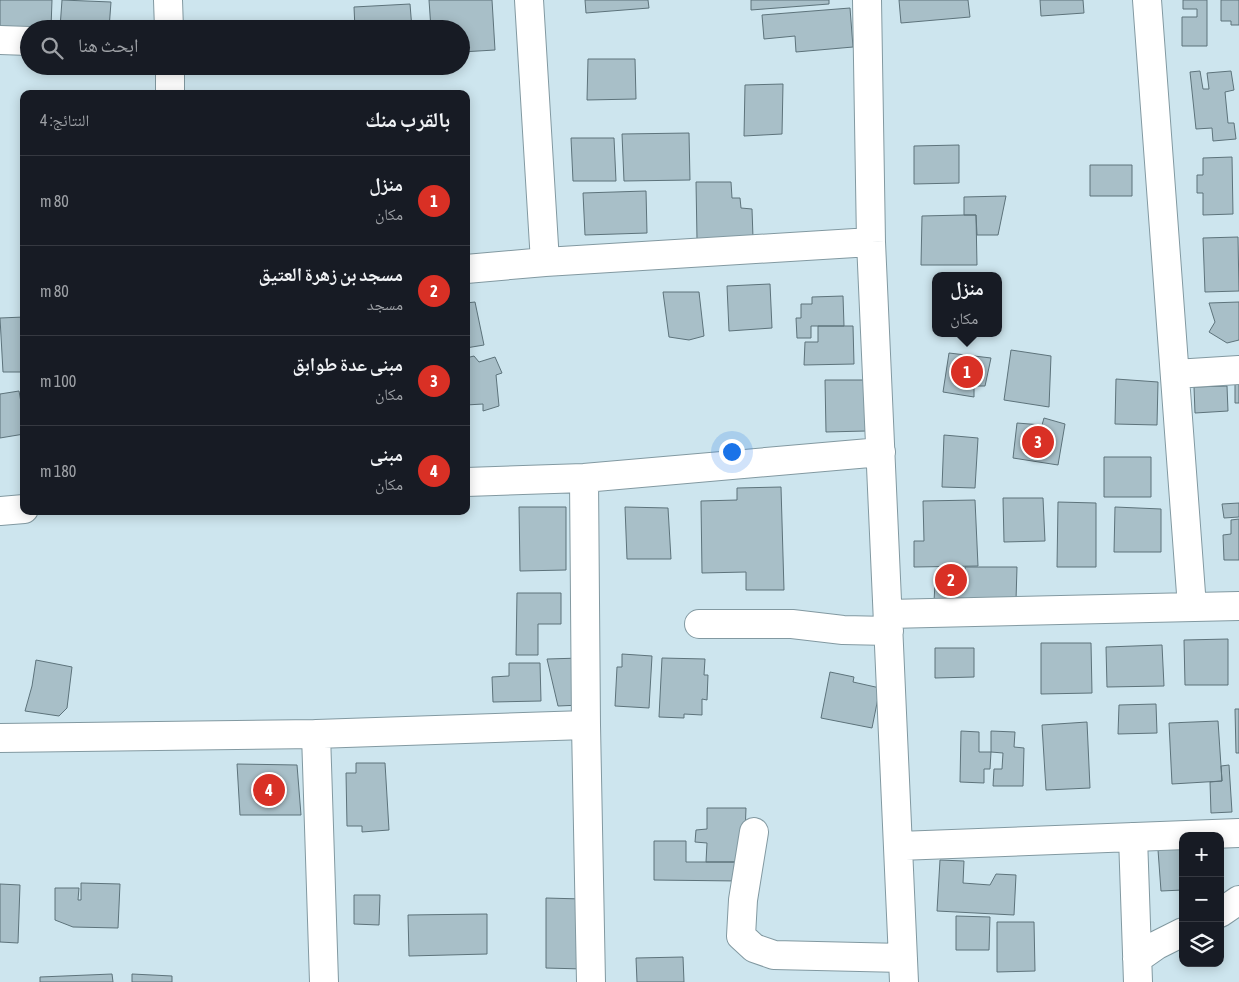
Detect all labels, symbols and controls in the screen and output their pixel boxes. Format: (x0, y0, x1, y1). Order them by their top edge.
search box (20, 20, 470, 75)
icon: search (38, 34, 66, 62)
text: ابحث هنا (78, 34, 139, 56)
text: بالقرب منك (365, 107, 450, 131)
text: النتائج: 4 (40, 111, 89, 129)
text: منزل (369, 173, 403, 195)
text: 80 m (40, 192, 69, 210)
text: 1 (430, 192, 438, 210)
text: مكان (375, 205, 403, 223)
text: مسجد بن زهرة العتيق (258, 263, 403, 285)
popup (932, 272, 1002, 337)
text: منزل (950, 277, 984, 299)
text: 80 m (40, 282, 69, 300)
text: 2 (430, 282, 438, 300)
text: مسجد (367, 295, 403, 313)
text: مكان (950, 309, 978, 327)
text: مبنى عدة طوابق (292, 353, 403, 375)
pin: 1 (951, 353, 983, 391)
text: 100 m (40, 372, 76, 390)
text: 3 (430, 372, 438, 390)
text: مكان (375, 385, 403, 403)
pin: 3 (1022, 423, 1054, 461)
your location (719, 439, 745, 465)
text: مبنى (370, 443, 403, 465)
text: 180 m (40, 462, 76, 480)
text: 4 (430, 462, 438, 480)
text: مكان (375, 475, 403, 493)
pin: 2 (935, 561, 967, 599)
pin: 4 (253, 771, 285, 809)
map controls (1179, 832, 1224, 967)
button: + (1179, 832, 1224, 877)
button: − (1179, 877, 1224, 922)
button: layers (1179, 922, 1224, 967)

